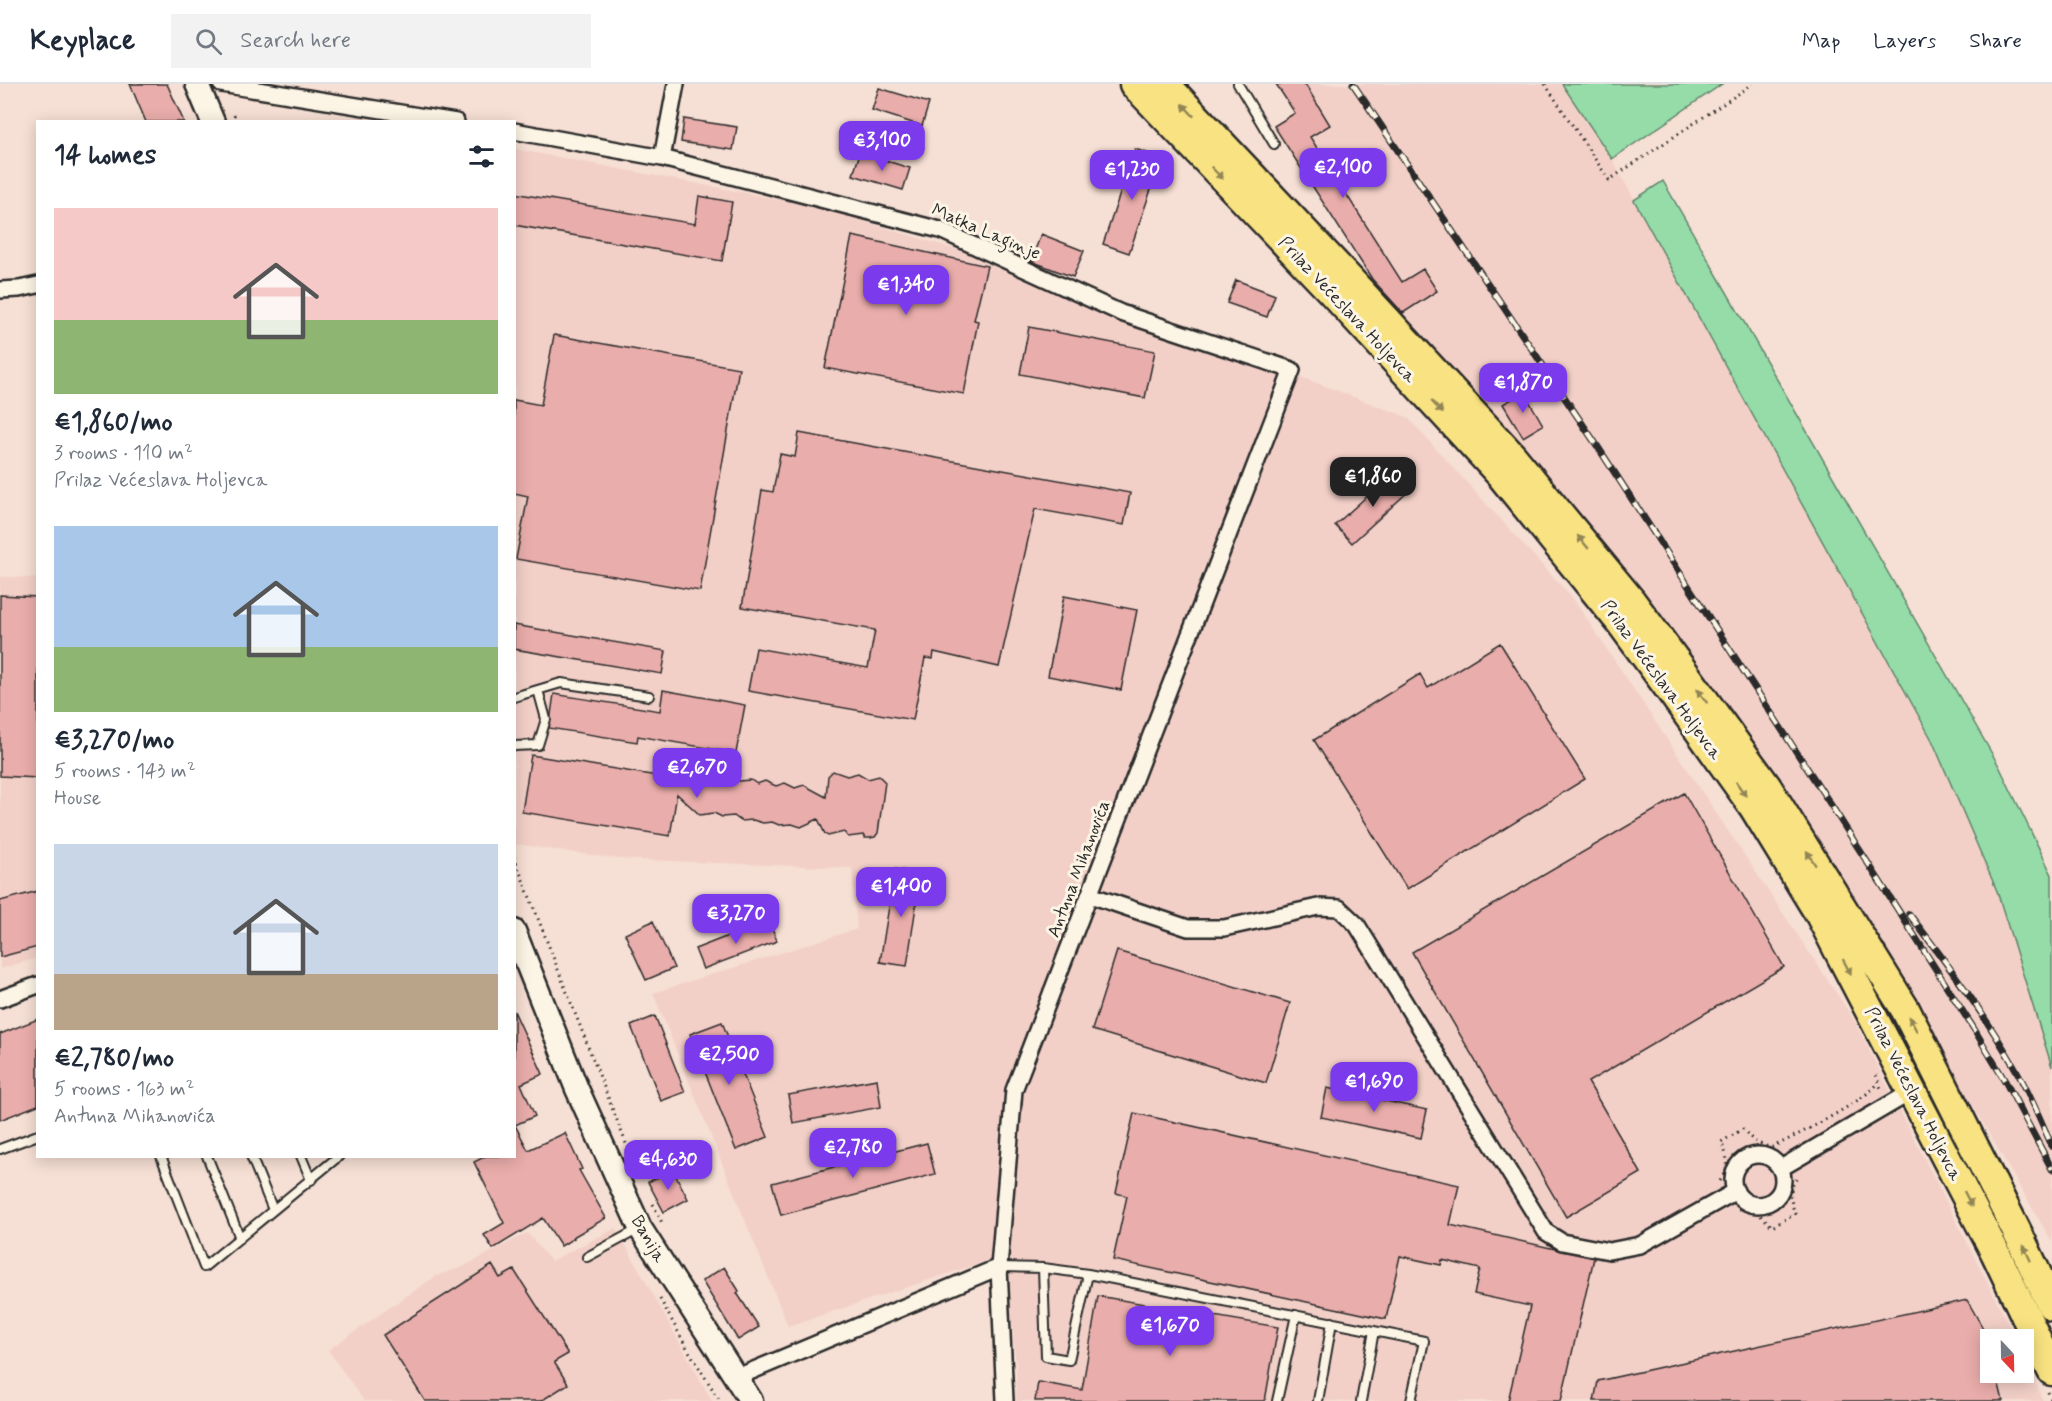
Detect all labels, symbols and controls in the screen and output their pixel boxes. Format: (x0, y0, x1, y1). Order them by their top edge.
search box (171, 14, 591, 68)
text: Keyplace (30, 23, 135, 60)
icon: search (192, 25, 225, 58)
text: Search here (240, 27, 351, 55)
text: Map (1802, 27, 1840, 55)
text: Layers (1873, 27, 1936, 55)
text: Share (1969, 27, 2022, 55)
one-way arrow (1181, 102, 1195, 117)
pin: €3,100 (833, 121, 931, 172)
text: €3,100 (853, 127, 911, 154)
text: 14 homes (54, 139, 156, 173)
icon: filters (465, 140, 498, 173)
pin: €2,100 (1294, 148, 1392, 199)
pin: €1,230 (1083, 150, 1181, 201)
text: €2,100 (1313, 154, 1373, 181)
text: €1,230 (1104, 156, 1160, 183)
one-way arrow (1210, 165, 1224, 180)
street label: Matka Laginje (927, 198, 1044, 268)
street label: Prilaz Većeslava Holjevca (1273, 232, 1421, 389)
icon: home (222, 247, 330, 355)
pin: €1,340 (857, 265, 955, 316)
text: €1,340 (877, 271, 935, 298)
pin: €1,870 (1474, 363, 1572, 414)
text: €1,870 (1493, 369, 1553, 396)
one-way arrow (1430, 399, 1444, 414)
text: €1,860/mo (54, 406, 172, 440)
text: 3 rooms · 110 m² (54, 440, 193, 467)
pin: €1,860 (1324, 457, 1422, 508)
text: €1,860 (1344, 463, 1402, 490)
text: Prilaz Većeslava Holjevca (54, 467, 268, 494)
one-way arrow (1576, 534, 1589, 550)
icon: home (222, 565, 330, 673)
street label: Prilaz Većeslava Holjevca (1595, 595, 1727, 765)
one-way arrow (1696, 689, 1708, 704)
text: €3,270/mo (54, 724, 174, 758)
pin: €2,670 (648, 748, 746, 799)
text: €2,670 (667, 754, 727, 781)
text: 5 rooms · 143 m² (54, 758, 196, 785)
one-way arrow (1735, 781, 1747, 797)
text: House (54, 785, 101, 812)
street label: Antuna Mihanovića (1042, 797, 1116, 941)
one-way arrow (1805, 850, 1816, 866)
pin: €1,400 (852, 867, 950, 918)
text: €1,400 (870, 873, 932, 900)
icon: home (222, 883, 330, 991)
pin: €3,270 (687, 894, 785, 945)
text: €3,270 (706, 900, 766, 927)
one-way arrow (1842, 959, 1852, 976)
street label: Prilaz Većeslava Holjevca (1859, 1003, 1967, 1185)
one-way arrow (1908, 1015, 1918, 1033)
pin: €2,500 (680, 1035, 778, 1086)
text: €2,500 (698, 1041, 760, 1068)
text: €2,780/mo (54, 1042, 174, 1076)
pin: €1,690 (1325, 1062, 1423, 1113)
text: €1,690 (1344, 1068, 1404, 1095)
text: 5 rooms · 163 m² (54, 1076, 194, 1103)
text: Antuna Mihanovića (54, 1103, 215, 1130)
pin: €2,780 (804, 1128, 902, 1179)
text: €2,780 (823, 1134, 883, 1161)
pin: €4,630 (619, 1140, 717, 1191)
text: €4,630 (638, 1146, 698, 1173)
one-way arrow (1963, 1191, 1973, 1208)
street label: Banija (625, 1211, 671, 1267)
one-way arrow (2023, 1244, 2032, 1261)
pin: €1,670 (1121, 1306, 1219, 1357)
text: €1,670 (1140, 1312, 1200, 1339)
north arrow (1980, 1329, 2034, 1383)
map controls (1980, 1329, 2034, 1383)

